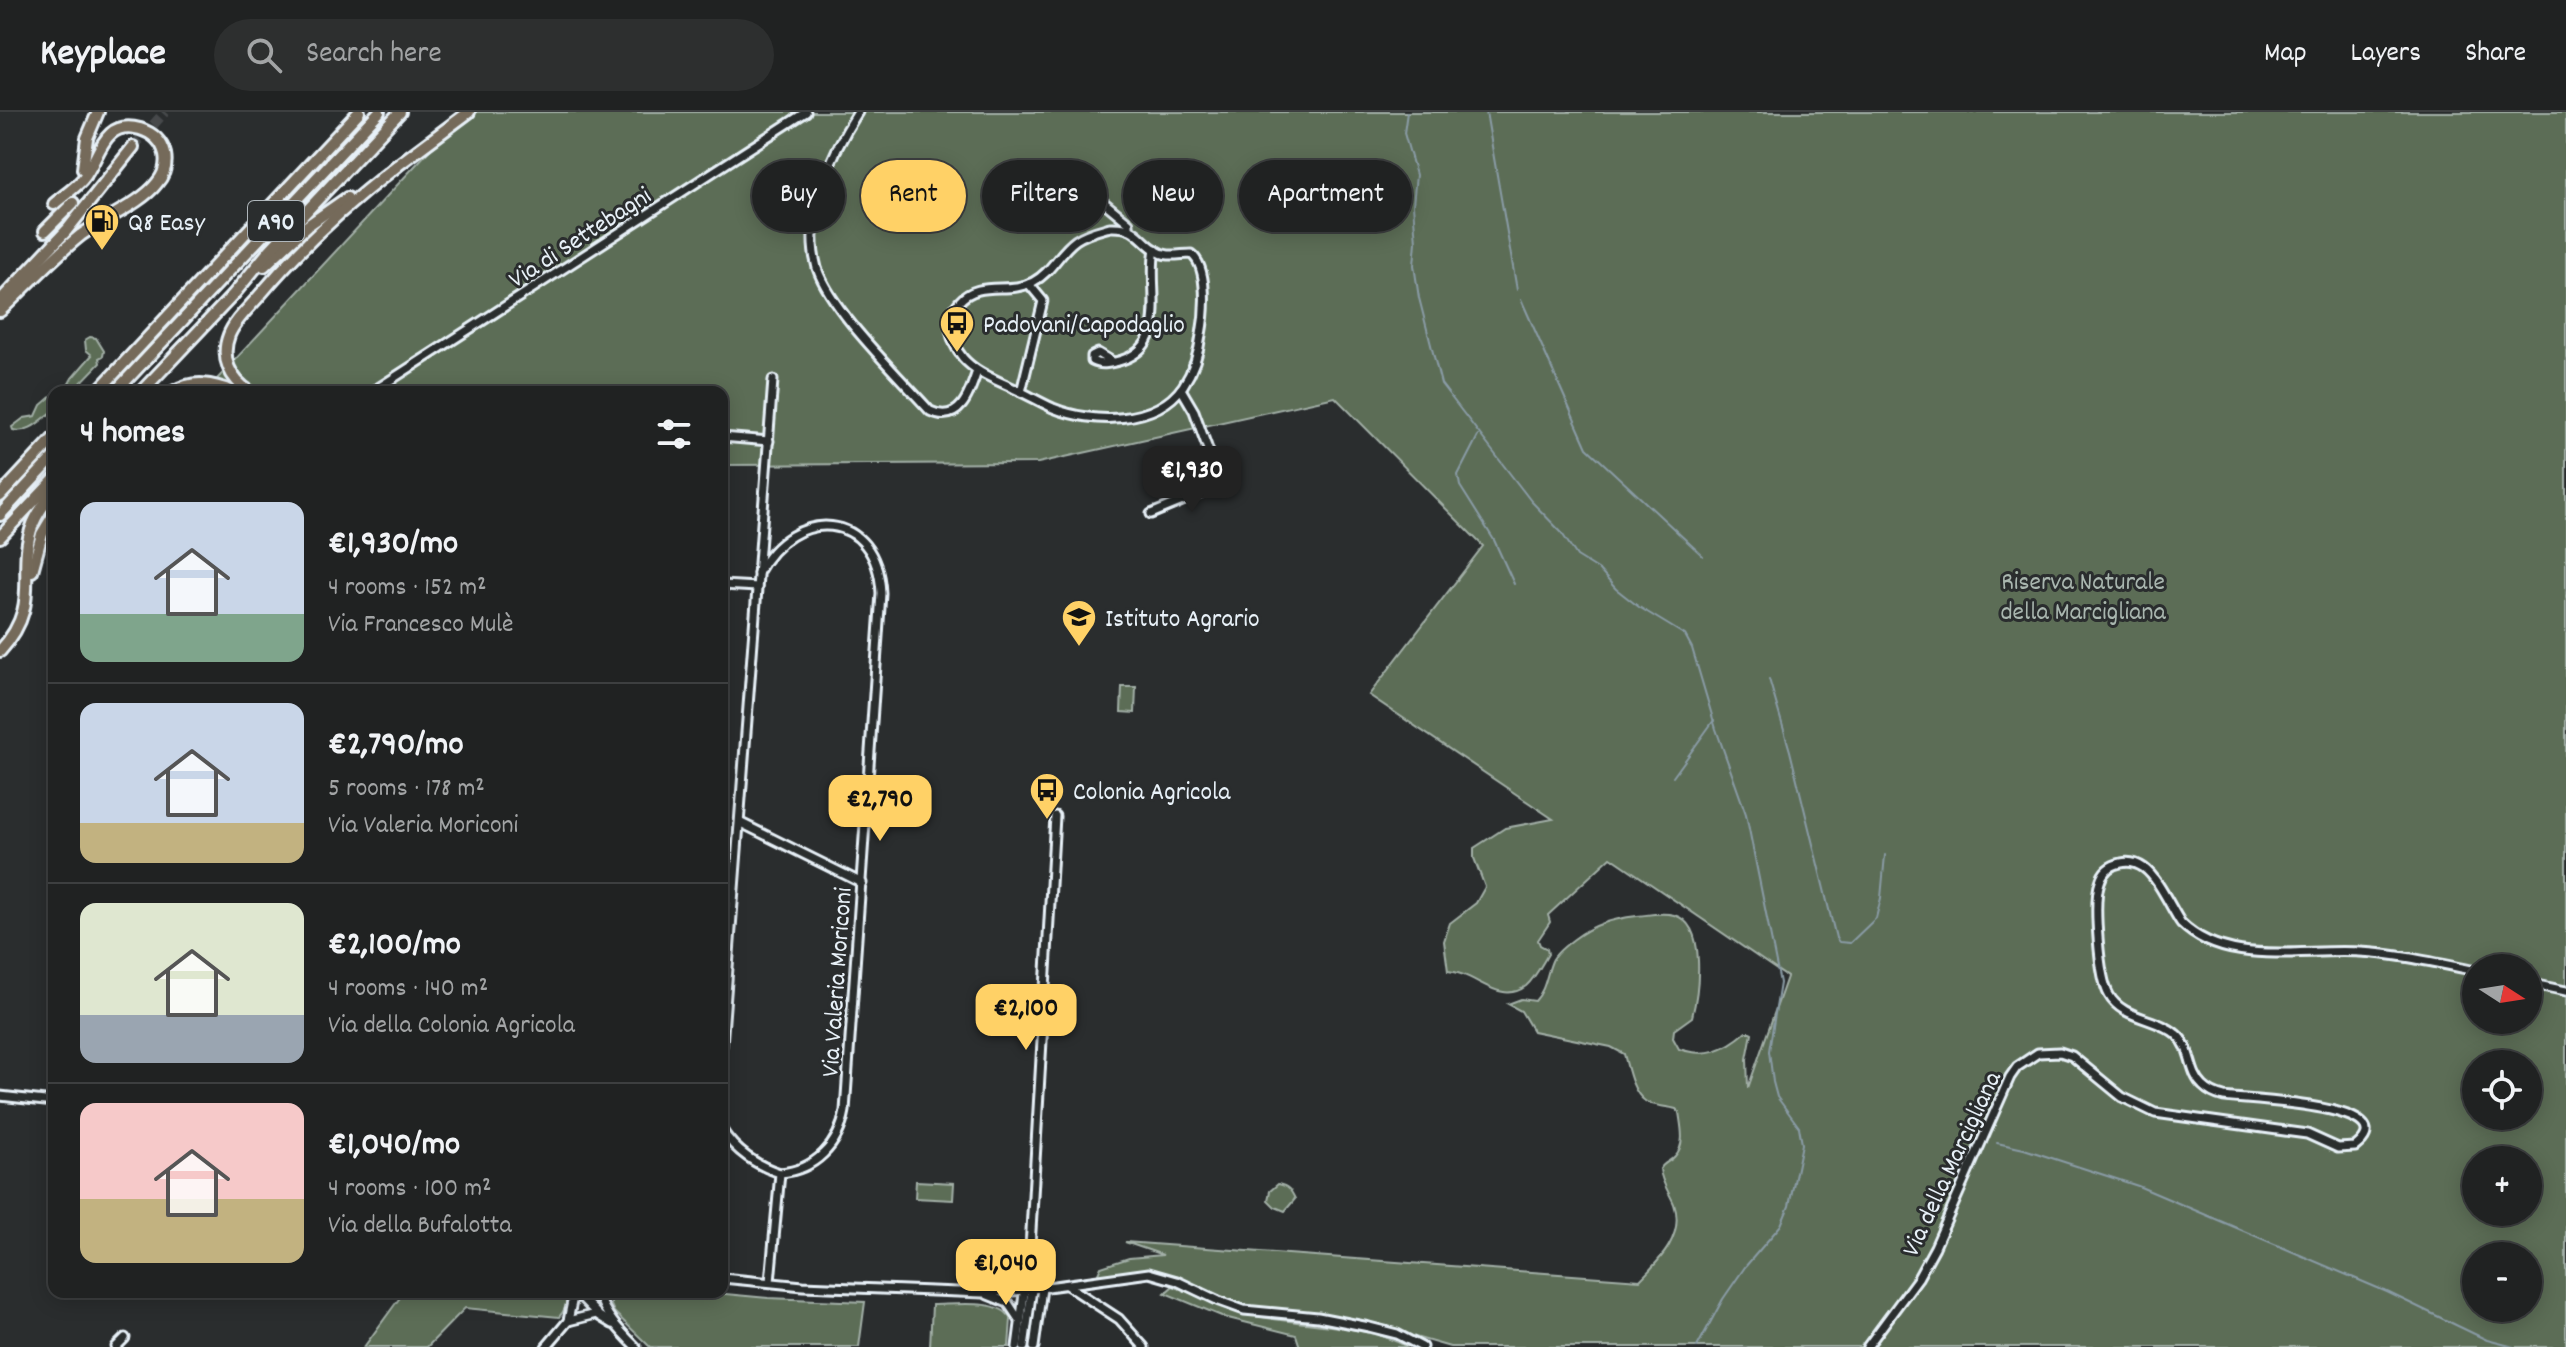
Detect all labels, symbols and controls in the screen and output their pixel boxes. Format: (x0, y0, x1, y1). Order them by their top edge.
search box (214, 19, 774, 91)
text: Keyplace (40, 28, 166, 83)
icon: search (242, 33, 286, 77)
text: Search here (306, 34, 442, 77)
text: Map (2264, 35, 2307, 75)
text: Layers (2351, 35, 2421, 75)
text: Share (2465, 35, 2526, 75)
chip: Buy (752, 160, 845, 232)
chip: Rent (861, 160, 966, 232)
chip: Filters (982, 160, 1107, 232)
chip: New (1123, 160, 1223, 232)
chip: Apartment (1239, 160, 1412, 232)
street label: Via di Settebagni (502, 179, 660, 299)
road number: A90 (248, 201, 304, 241)
fuel station icon: Q8 Easy (83, 202, 121, 252)
place label: Q8 Easy (128, 206, 205, 243)
bus stop icon: Padovani/Capodaglio (938, 304, 976, 354)
place label: Padovani/Capodaglio (983, 308, 1185, 345)
text: 4 homes (80, 410, 185, 459)
icon: filters (652, 412, 696, 456)
pin: €1,930 (1127, 446, 1257, 514)
text: €1,930 (1161, 453, 1223, 490)
text: €1,930/mo (328, 521, 458, 570)
icon: home (144, 534, 240, 630)
park label: Riserva Naturale della Marcigliana (2000, 565, 2166, 632)
text: 4 rooms · 152 m² (328, 570, 487, 607)
school or university icon: Istituto Agrario (1060, 598, 1098, 648)
place label: Istituto Agrario (1105, 602, 1260, 639)
text: Via Francesco Mulè (328, 607, 514, 644)
text: €2,790/mo (328, 722, 464, 771)
icon: home (144, 735, 240, 831)
text: 5 rooms · 178 m² (328, 771, 485, 808)
bus stop icon: Colonia Agricola (1028, 771, 1066, 821)
pin: €2,790 (815, 775, 945, 843)
place label: Colonia Agricola (1073, 775, 1231, 812)
text: €2,790 (847, 782, 913, 819)
text: Via Valeria Moriconi (328, 808, 518, 845)
street label: Via Valeria Moriconi (813, 886, 864, 1078)
text: €2,100/mo (328, 922, 461, 971)
icon: home (144, 935, 240, 1031)
north arrow (2462, 954, 2542, 1034)
map controls (2462, 954, 2542, 1322)
text: 4 rooms · 140 m² (328, 971, 488, 1008)
pin: €2,100 (961, 984, 1091, 1052)
text: €2,100 (994, 991, 1058, 1028)
text: Via della Colonia Agricola (328, 1008, 575, 1045)
button: locate (2462, 1050, 2542, 1130)
street label: Via della Marcigliana (1894, 1065, 2013, 1263)
text: €1,040/mo (328, 1122, 460, 1171)
icon: home (144, 1135, 240, 1231)
button: + (2462, 1146, 2542, 1226)
text: 4 rooms · 100 m² (328, 1171, 492, 1208)
text: Via della Bufalotta (328, 1208, 512, 1245)
pin: €1,040 (941, 1239, 1071, 1307)
button: − (2462, 1242, 2542, 1322)
text: €1,040 (974, 1246, 1038, 1283)

